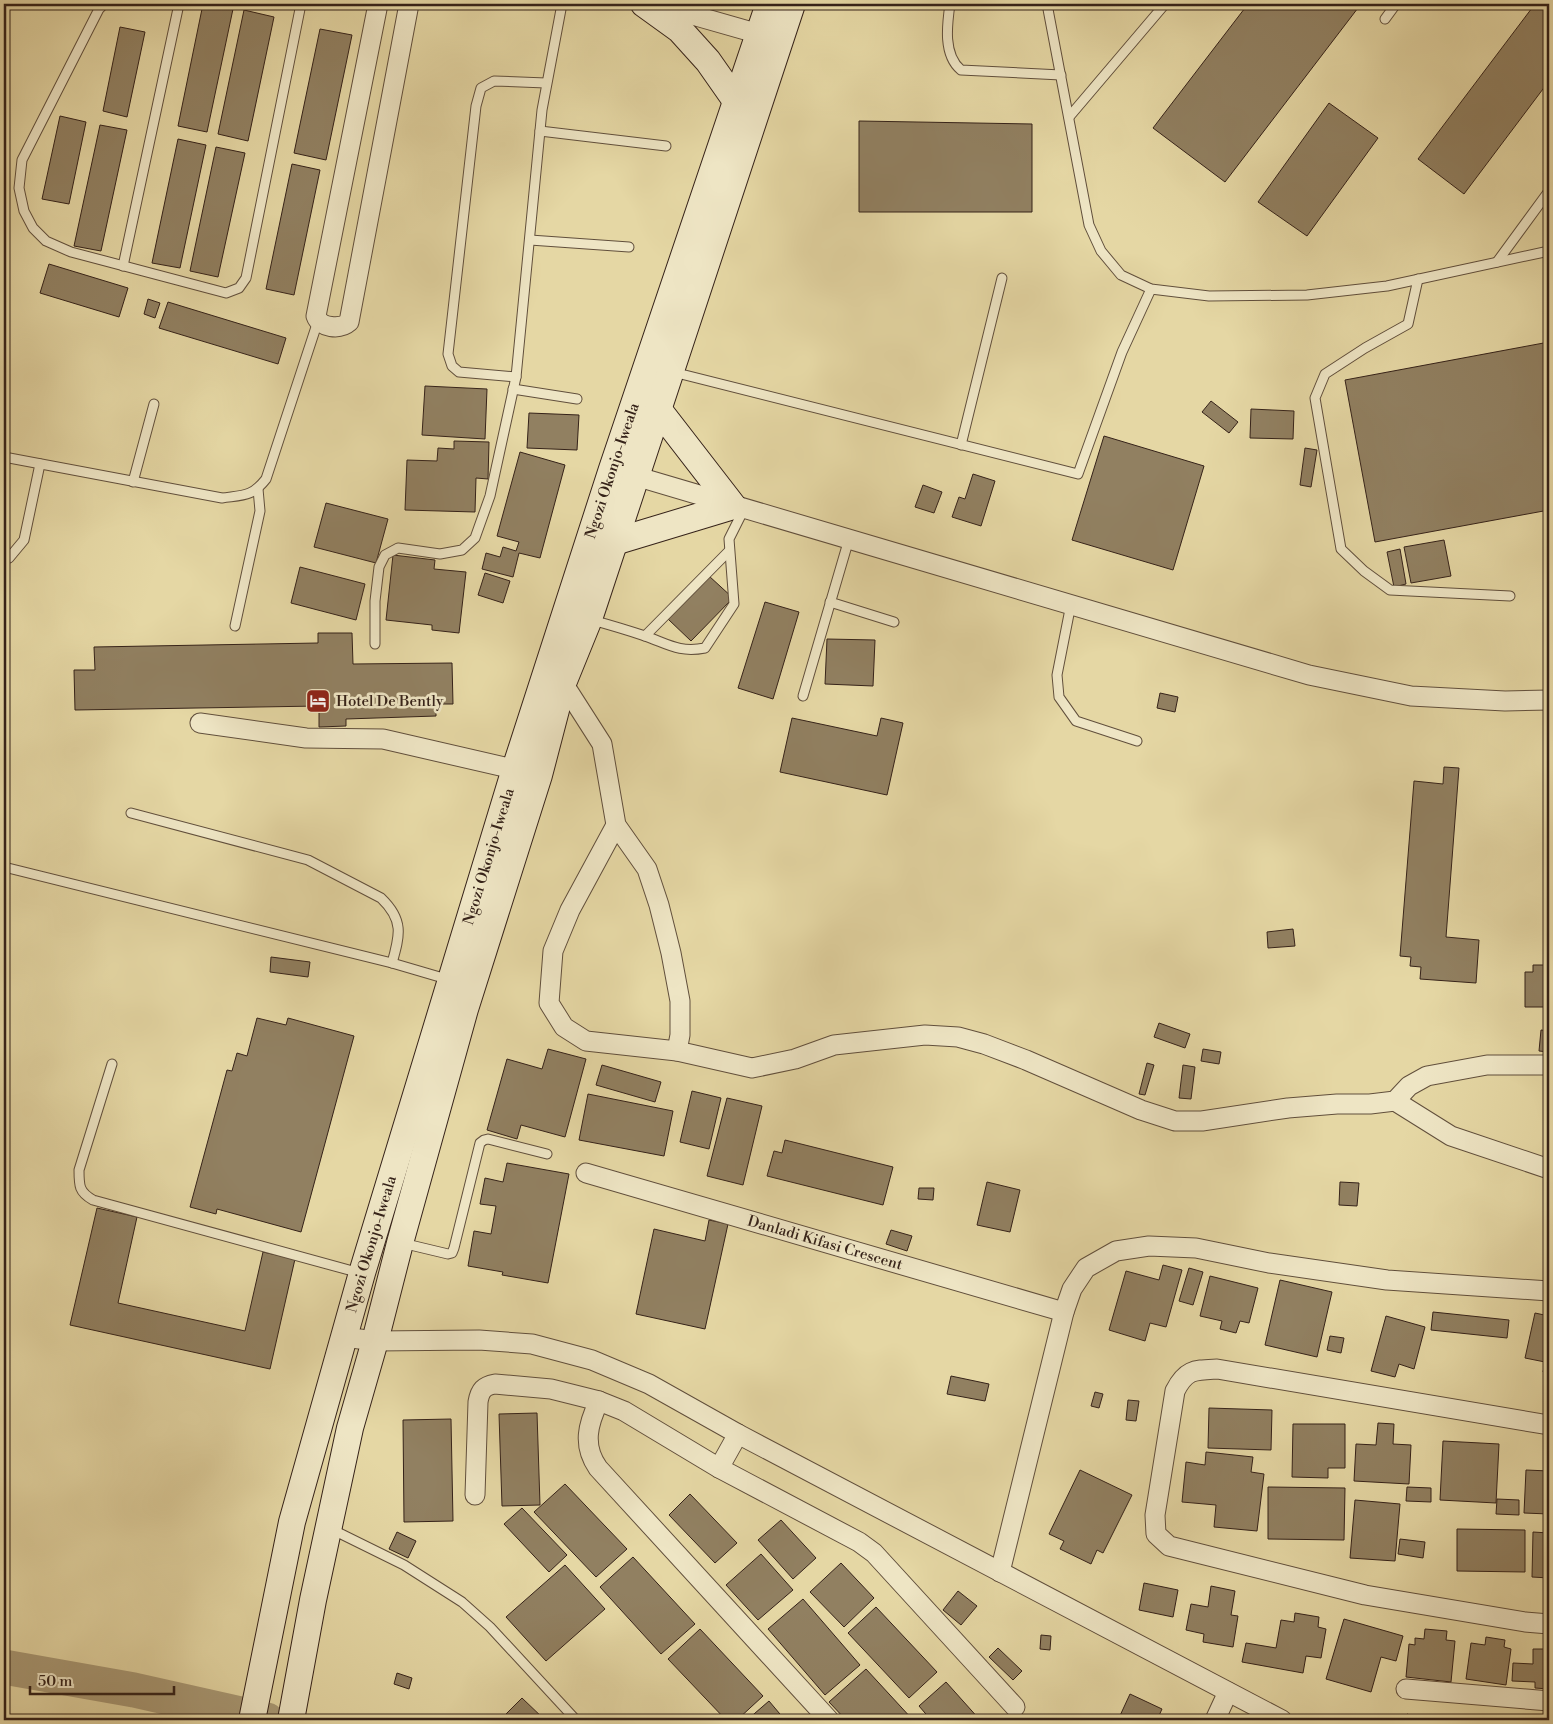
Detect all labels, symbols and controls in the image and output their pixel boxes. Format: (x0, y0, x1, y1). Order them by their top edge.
street label: Ngozi Okonjo-Iweala (581, 400, 644, 541)
hotel icon: Hotel De Bently (305, 688, 331, 714)
place label: Hotel De Bently (336, 692, 444, 711)
street label: Ngozi Okonjo-Iweala (459, 786, 519, 927)
street label: Ngozi Okonjo-Iweala (342, 1173, 401, 1315)
street label: Danladi Kifasi Crescent (745, 1211, 905, 1275)
scale bar (30, 1664, 174, 1696)
text: 50 m (38, 1672, 72, 1691)

